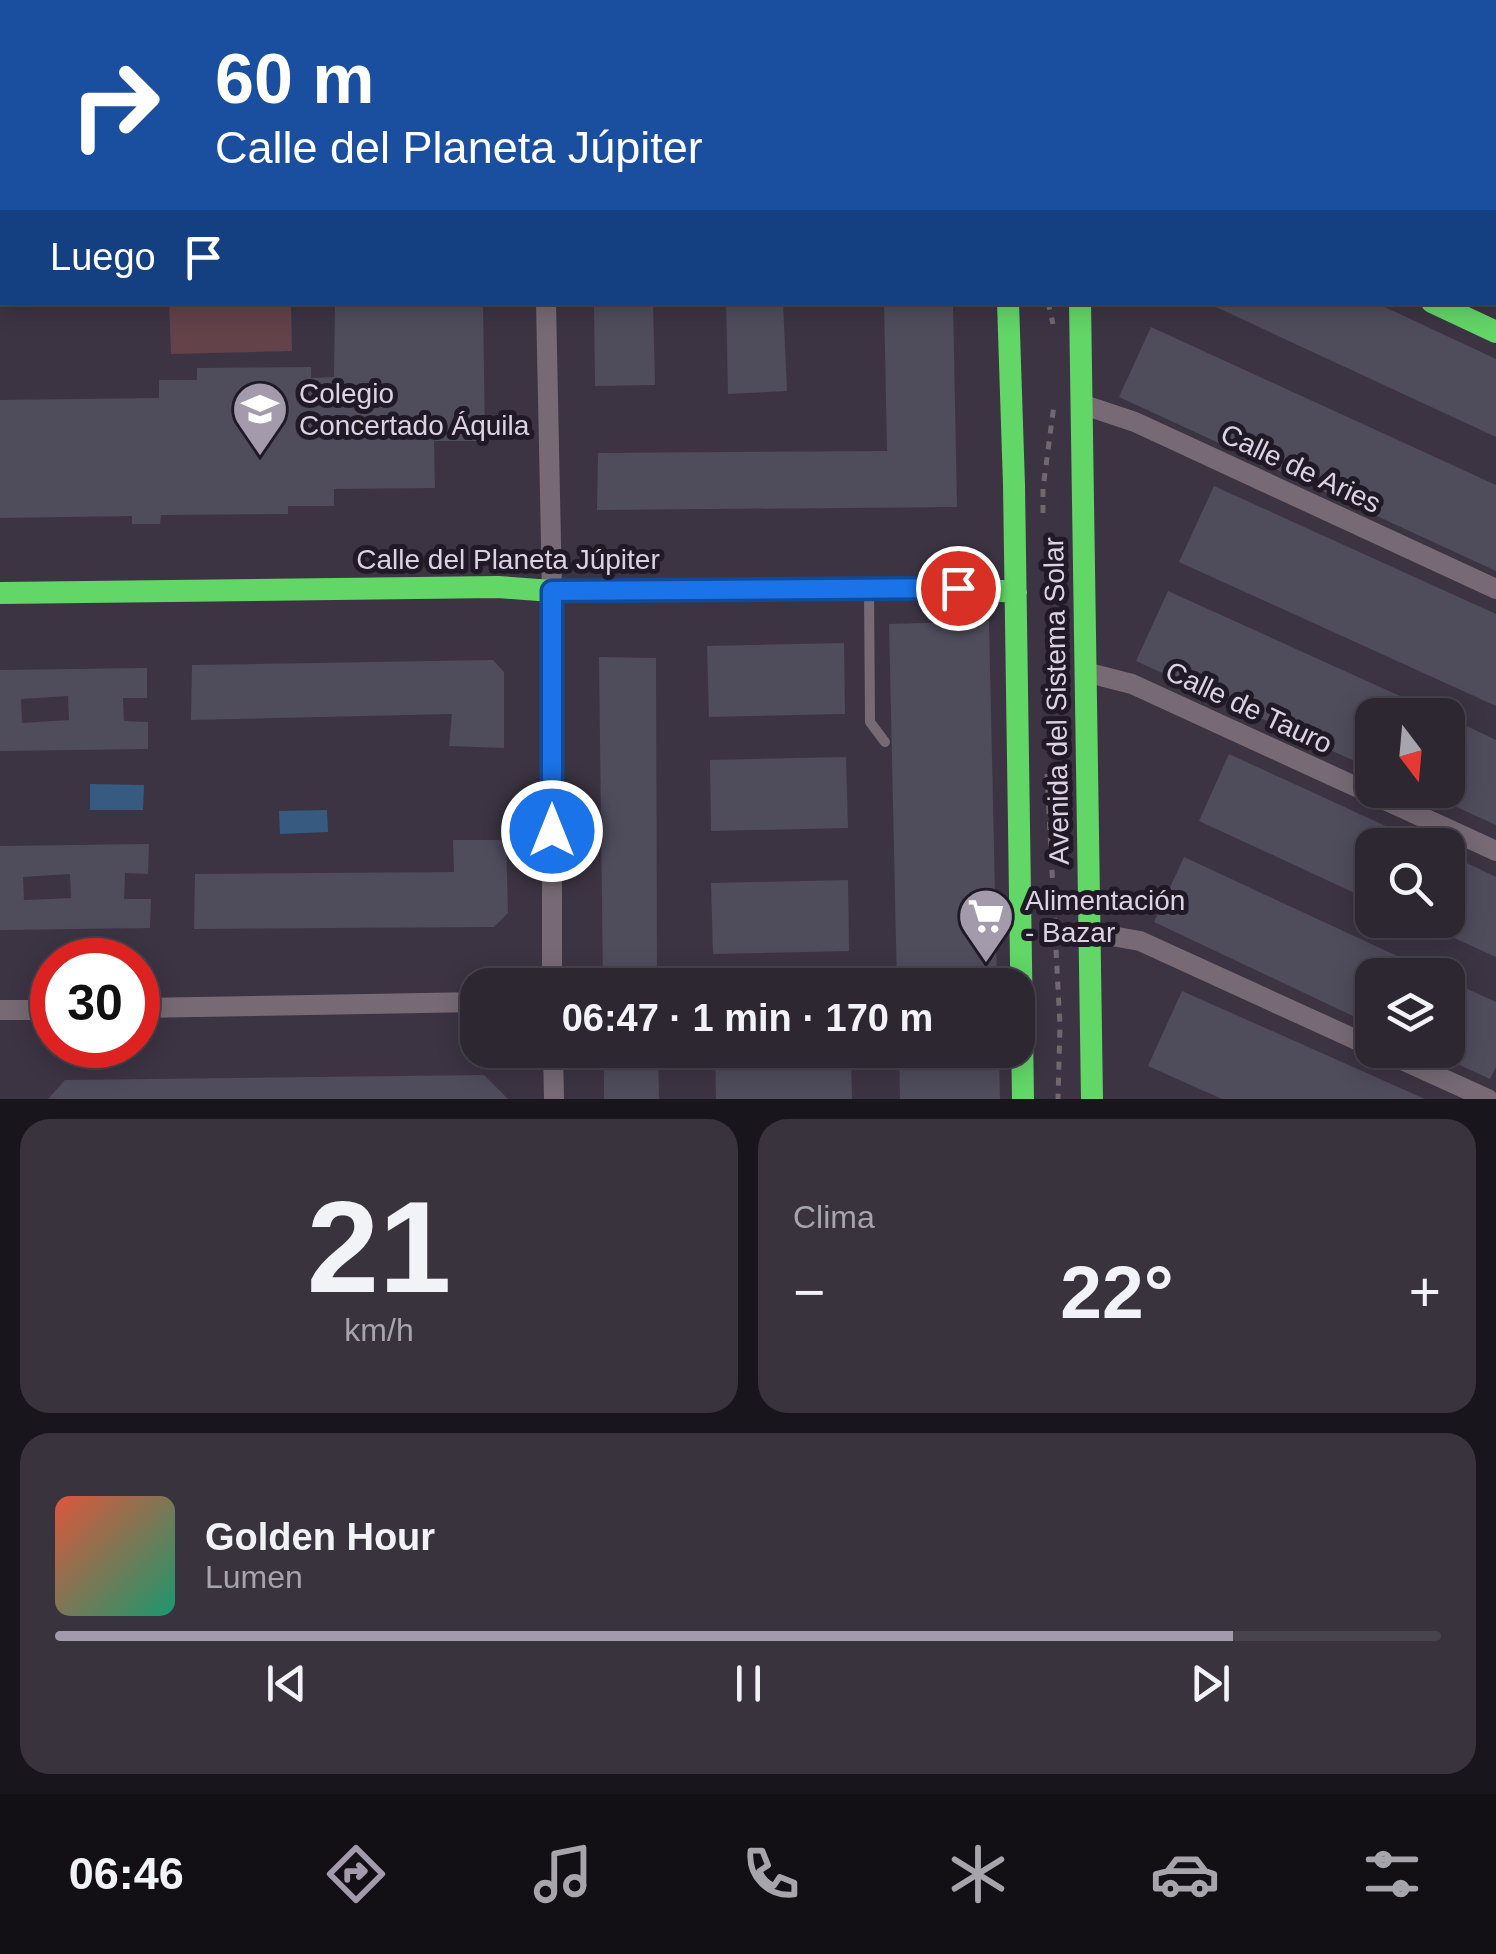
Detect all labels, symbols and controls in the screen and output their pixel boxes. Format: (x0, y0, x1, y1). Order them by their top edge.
icon: right (50, 40, 180, 170)
text: 60 m (215, 40, 375, 118)
text: Calle del Planeta Júpiter (215, 122, 703, 173)
icon: arrive (176, 230, 231, 285)
text: Luego (50, 236, 156, 278)
place label: Colegio Concertado Áquila (299, 378, 530, 441)
school or university icon: Colegio Concertado Áquila (230, 379, 290, 458)
street label: Calle de Aries (1216, 418, 1386, 519)
street label: Avenida del Sistema Solar (1038, 537, 1075, 865)
street label: Calle del Planeta Júpiter (356, 544, 660, 575)
pin (916, 546, 1001, 631)
icon: arrive (931, 561, 986, 616)
street label: Calle de Tauro (1161, 655, 1337, 760)
north arrow (1355, 698, 1465, 808)
map controls (1355, 698, 1465, 1068)
position arrow (500, 779, 604, 883)
button: search (1355, 828, 1465, 938)
place label: Alimentación - Bazar (1025, 885, 1185, 948)
supermarket icon: Alimentación - Bazar (956, 886, 1016, 965)
speed limit sign: 30 (30, 938, 160, 1068)
button: layers (1355, 958, 1465, 1068)
text: 06:47 · 1 min · 170 m (562, 997, 933, 1039)
text: 21 (307, 1174, 451, 1320)
text: Clima (793, 1199, 875, 1235)
text: 22° (1060, 1250, 1174, 1334)
text: − (793, 1261, 825, 1323)
text: + (1409, 1261, 1441, 1323)
text: km/h (344, 1312, 414, 1348)
text: Golden Hour (205, 1516, 435, 1558)
text: Lumen (205, 1559, 303, 1595)
icon: previous (259, 1656, 314, 1711)
icon: pause (721, 1656, 776, 1711)
icon: next (1183, 1656, 1238, 1711)
icon: directions (321, 1839, 391, 1909)
icon: music (528, 1839, 598, 1909)
icon: phone (736, 1839, 806, 1909)
icon: climate (943, 1839, 1013, 1909)
icon: car (1150, 1839, 1220, 1909)
icon: filters (1357, 1839, 1427, 1909)
text: 06:46 (69, 1848, 184, 1899)

